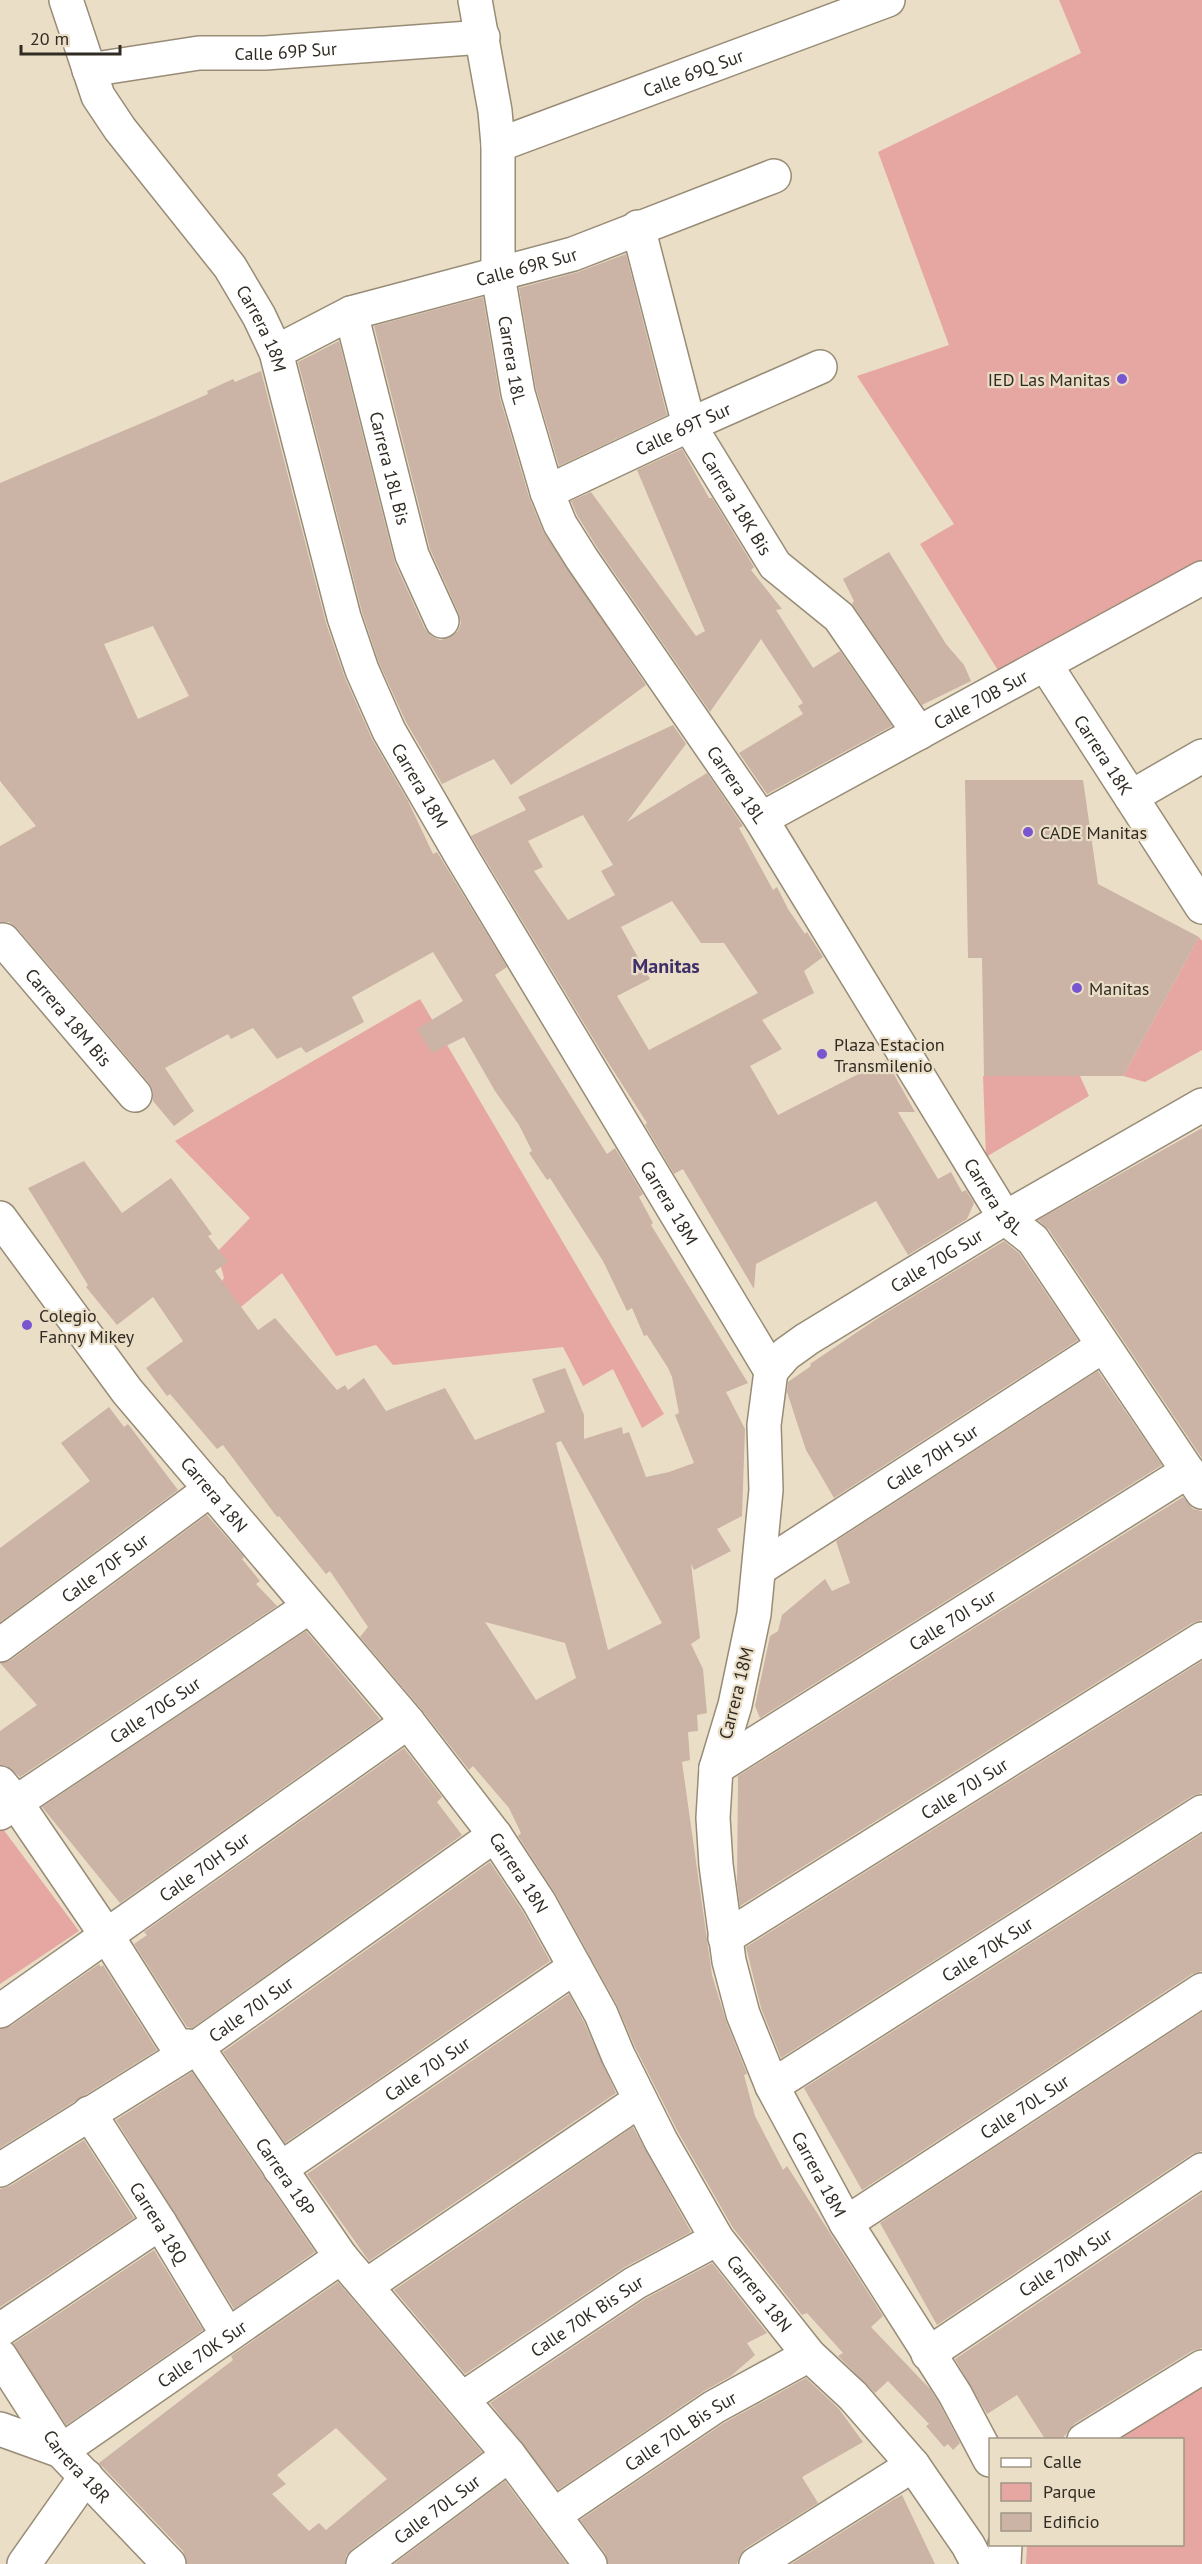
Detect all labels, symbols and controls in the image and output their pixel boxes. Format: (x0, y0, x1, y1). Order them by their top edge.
scale bar (21, 18, 120, 56)
text: 20 m (30, 27, 69, 50)
street label: Calle 69P Sur (234, 36, 338, 65)
street label: Calle 69Q Sur (639, 43, 746, 102)
street label: Calle 69R Sur (473, 242, 581, 291)
street label: Carrera 18M (232, 281, 292, 374)
street label: Carrera 18L (494, 314, 532, 407)
place label: IED Las Manitas (988, 368, 1110, 391)
marker: IED Las Manitas (1115, 372, 1129, 386)
street label: Calle 69T Sur (631, 397, 734, 460)
street label: Carrera 18L Bis (365, 409, 415, 527)
street label: Carrera 18K Bis (696, 447, 778, 559)
street label: Calle 70B Sur (929, 664, 1031, 734)
street label: Carrera 18K (1069, 710, 1138, 799)
street label: Carrera 18M (387, 739, 454, 832)
street label: Carrera 18L (702, 741, 772, 827)
place label: CADE Manitas (1040, 821, 1147, 844)
marker: CADE Manitas (1021, 825, 1035, 839)
district label: Manitas (632, 953, 700, 979)
street label: Carrera 18M Bis (20, 963, 117, 1071)
place label: Manitas (1089, 977, 1149, 1000)
marker: Manitas (1070, 981, 1084, 995)
place label: Plaza Estacion Transmilenio (834, 1033, 945, 1077)
marker: Plaza Estacion Transmilenio (815, 1047, 829, 1061)
street label: Carrera 18L (959, 1154, 1028, 1240)
street label: Carrera 18M (636, 1156, 704, 1249)
street label: Calle 70G Sur (886, 1223, 987, 1297)
place label: Colegio Fanny Mikey (39, 1304, 135, 1348)
marker: Colegio Fanny Mikey (20, 1318, 34, 1332)
street label: Calle 70H Sur (881, 1419, 982, 1495)
street label: Carrera 18N (176, 1452, 253, 1537)
street label: Calle 70F Sur (56, 1528, 153, 1607)
street label: Calle 70I Sur (904, 1583, 1000, 1655)
street label: Carrera 18M (713, 1645, 759, 1741)
street label: Calle 70G Sur (105, 1671, 205, 1748)
street label: Calle 70J Sur (916, 1752, 1012, 1824)
street label: Calle 70H Sur (154, 1827, 254, 1906)
street label: Carrera 18N (485, 1828, 554, 1917)
street label: Calle 70K Sur (937, 1911, 1037, 1987)
street label: Calle 70I Sur (204, 1971, 297, 2047)
street label: Calle 70J Sur (380, 2031, 474, 2106)
street label: Calle 70L Sur (975, 2069, 1073, 2144)
street label: Carrera 18M (787, 2127, 852, 2221)
street label: Carrera 18P (251, 2133, 321, 2220)
street label: Carrera 18Q (125, 2177, 194, 2268)
street label: Calle 70M Sur (1014, 2223, 1116, 2302)
street label: Carrera 18N (722, 2250, 797, 2336)
street label: Calle 70K Bis Sur (526, 2269, 647, 2362)
street label: Calle 70K Sur (153, 2315, 251, 2393)
street label: Calle 70L Bis Sur (620, 2386, 740, 2476)
street label: Carrera 18R (39, 2425, 116, 2508)
legend (989, 2438, 1184, 2546)
text: Calle (1043, 2450, 1082, 2473)
street label: Calle 70L Sur (389, 2469, 484, 2549)
text: Parque (1043, 2480, 1096, 2503)
text: Edificio (1043, 2510, 1099, 2533)

